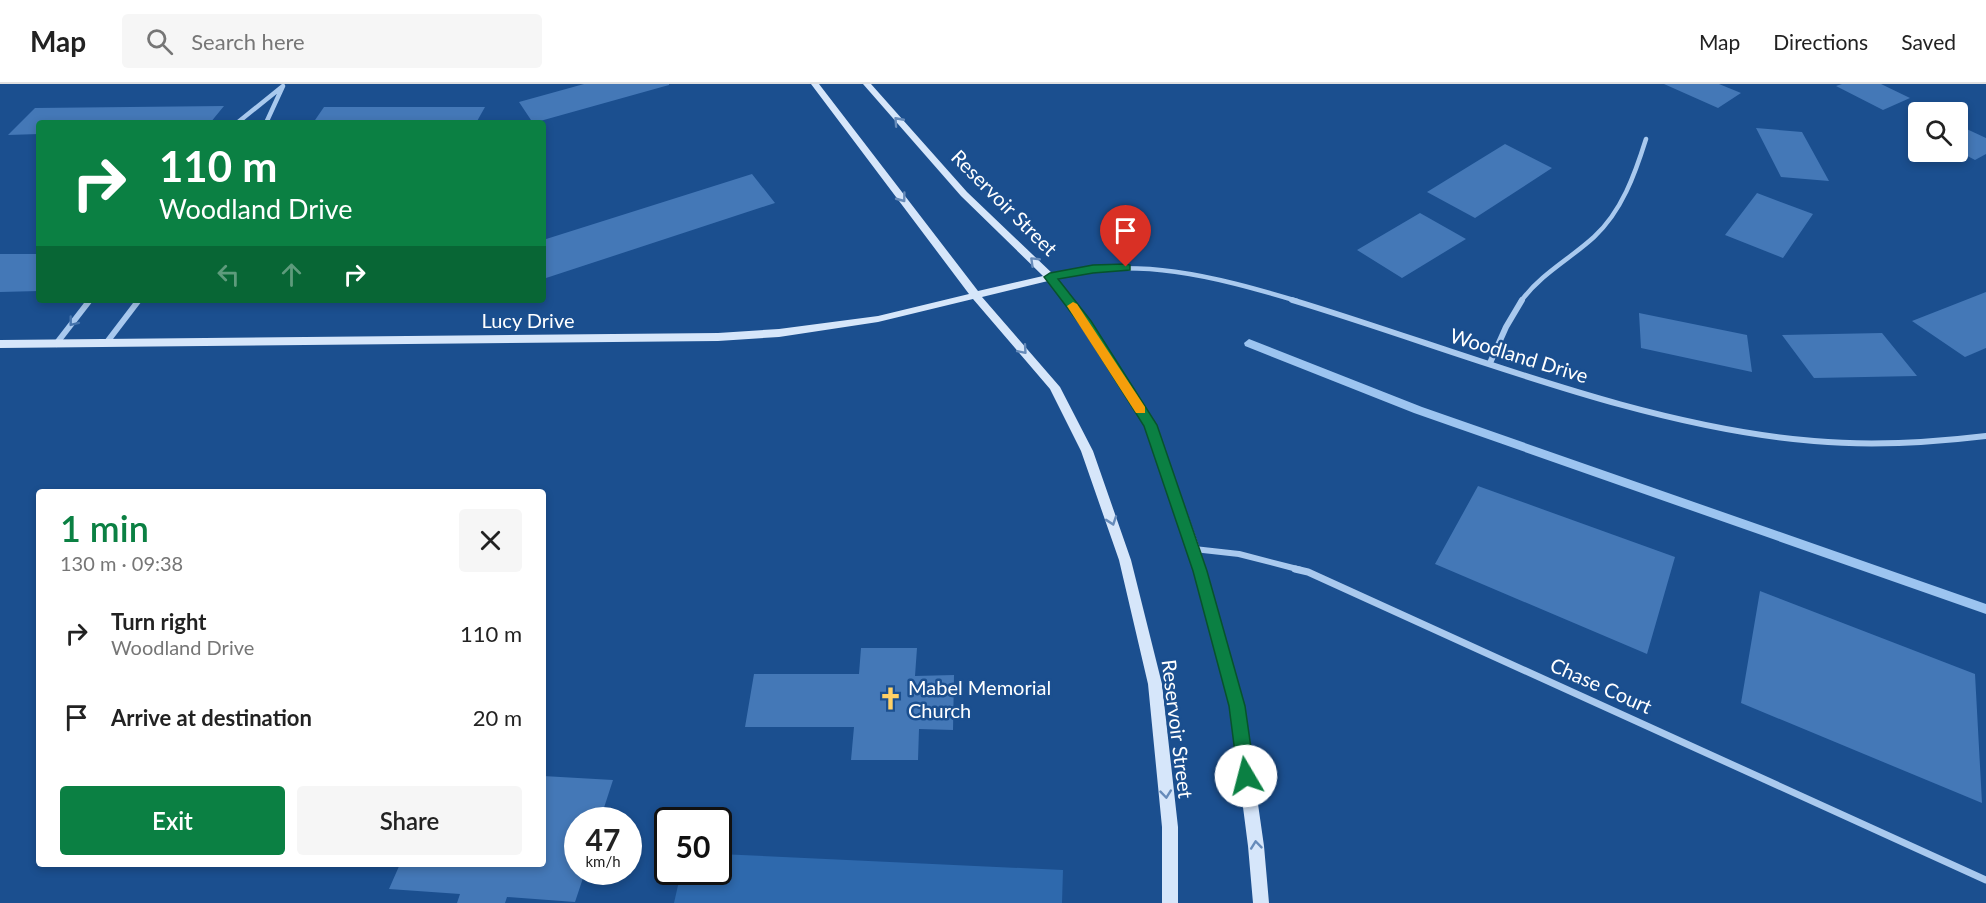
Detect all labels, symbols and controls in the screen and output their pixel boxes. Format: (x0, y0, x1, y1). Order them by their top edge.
search box (122, 14, 542, 68)
text: Map (30, 24, 86, 58)
icon: search (143, 25, 176, 58)
text: Search here (191, 28, 305, 55)
text: Map (1699, 29, 1740, 54)
text: Directions (1773, 29, 1868, 54)
text: Saved (1901, 29, 1956, 54)
map controls (1908, 102, 1968, 162)
button: search (1908, 102, 1968, 162)
one-way arrow (894, 117, 905, 127)
text: 110 m (159, 141, 277, 191)
icon: right (60, 144, 138, 222)
street label: Reservoir Street (947, 144, 1063, 260)
one-way arrow (894, 191, 905, 202)
text: Woodland Drive (159, 192, 352, 225)
pin (1100, 205, 1151, 267)
icon: arrive (1109, 214, 1142, 247)
one-way arrow (1030, 257, 1040, 268)
icon: left (212, 258, 245, 291)
icon: ahead (275, 258, 308, 291)
icon: right (338, 258, 371, 291)
street label: Lucy Drive (481, 308, 575, 332)
one-way arrow (70, 315, 81, 326)
street label: Woodland Drive (1447, 323, 1591, 387)
one-way arrow (1015, 343, 1026, 354)
text: 1 min (60, 506, 149, 550)
button: close (459, 509, 522, 572)
one-way arrow (1104, 515, 1117, 526)
text: 130 m · 09:38 (60, 551, 183, 575)
text: Turn right (111, 608, 206, 635)
icon: right (60, 617, 93, 650)
text: 110 m (460, 620, 522, 647)
text: Woodland Drive (111, 635, 254, 659)
street label: Chase Court (1547, 652, 1656, 718)
street label: Reservoir Street (1158, 658, 1198, 800)
place label: Mabel Memorial Church (908, 675, 1051, 722)
church icon: Mabel Memorial Church (877, 686, 903, 712)
icon: arrive (60, 701, 93, 734)
text: Arrive at destination (111, 704, 312, 731)
text: 20 m (473, 704, 522, 731)
position arrow (1214, 744, 1278, 808)
button: Exit (60, 786, 285, 855)
button: Share (297, 786, 522, 855)
one-way arrow (1159, 789, 1172, 799)
speed limit sign: 50 (654, 807, 732, 885)
text: 47 (586, 821, 620, 857)
one-way arrow (1250, 840, 1262, 849)
text: km/h (585, 852, 621, 870)

